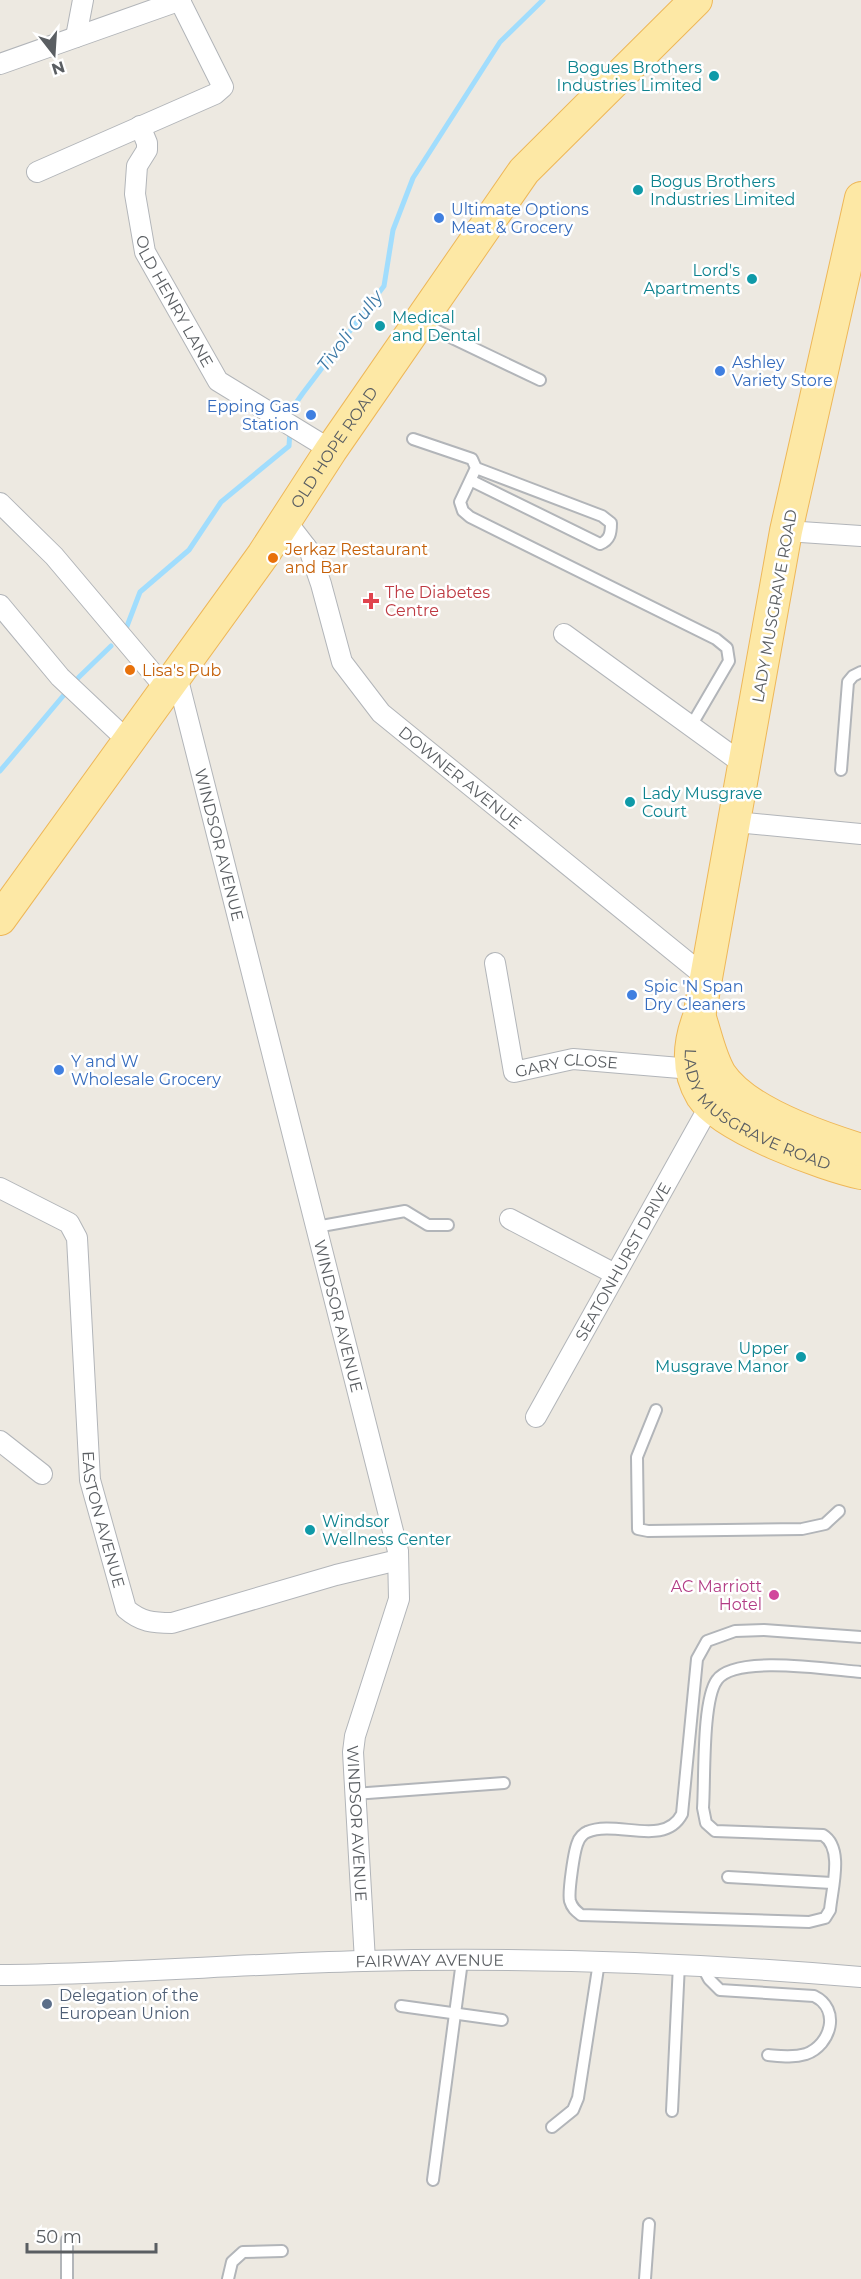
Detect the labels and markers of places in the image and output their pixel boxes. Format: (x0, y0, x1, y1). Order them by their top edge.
place label: Bogues Brothers Industries Limited (557, 58, 702, 95)
marker: Bogues Brothers Industries Limited (707, 69, 721, 83)
place label: Bogus Brothers Industries Limited (650, 172, 795, 209)
marker: Bogus Brothers Industries Limited (631, 183, 645, 197)
place label: Ultimate Options Meat & Grocery (451, 200, 589, 237)
marker: Ultimate Options Meat & Grocery (432, 211, 446, 225)
place label: Lord's Apartments (643, 261, 740, 298)
marker: Lord's Apartments (745, 272, 759, 286)
place label: Medical and Dental (392, 308, 481, 345)
marker: Medical and Dental (373, 319, 387, 333)
place label: Ashley Variety Store (732, 353, 833, 390)
marker: Ashley Variety Store (713, 364, 727, 378)
place label: Epping Gas Station (207, 397, 299, 434)
marker: Epping Gas Station (304, 408, 318, 422)
place label: Jerkaz Restaurant and Bar (284, 540, 429, 577)
marker: Jerkaz Restaurant and Bar (266, 551, 280, 565)
place label: The Diabetes Centre (385, 583, 490, 620)
marker: The Diabetes Centre (362, 592, 380, 610)
place label: Lisa's Pub (142, 661, 221, 680)
marker: Lisa's Pub (123, 663, 137, 677)
place label: Lady Musgrave Court (642, 784, 762, 821)
marker: Lady Musgrave Court (623, 795, 637, 809)
place label: Spic 'N Span Dry Cleaners (644, 977, 746, 1014)
marker: Spic 'N Span Dry Cleaners (625, 988, 639, 1002)
place label: Y and W Wholesale Grocery (71, 1052, 221, 1089)
marker: Y and W Wholesale Grocery (52, 1063, 66, 1077)
place label: Upper Musgrave Manor (655, 1339, 789, 1376)
marker: Upper Musgrave Manor (794, 1350, 808, 1364)
place label: Windsor Wellness Center (322, 1512, 451, 1549)
marker: Windsor Wellness Center (303, 1523, 317, 1537)
place label: AC Marriott Hotel (671, 1577, 762, 1614)
marker: AC Marriott Hotel (767, 1588, 781, 1602)
place label: Delegation of the European Union (59, 1986, 199, 2023)
marker: Delegation of the European Union (40, 1997, 54, 2011)

